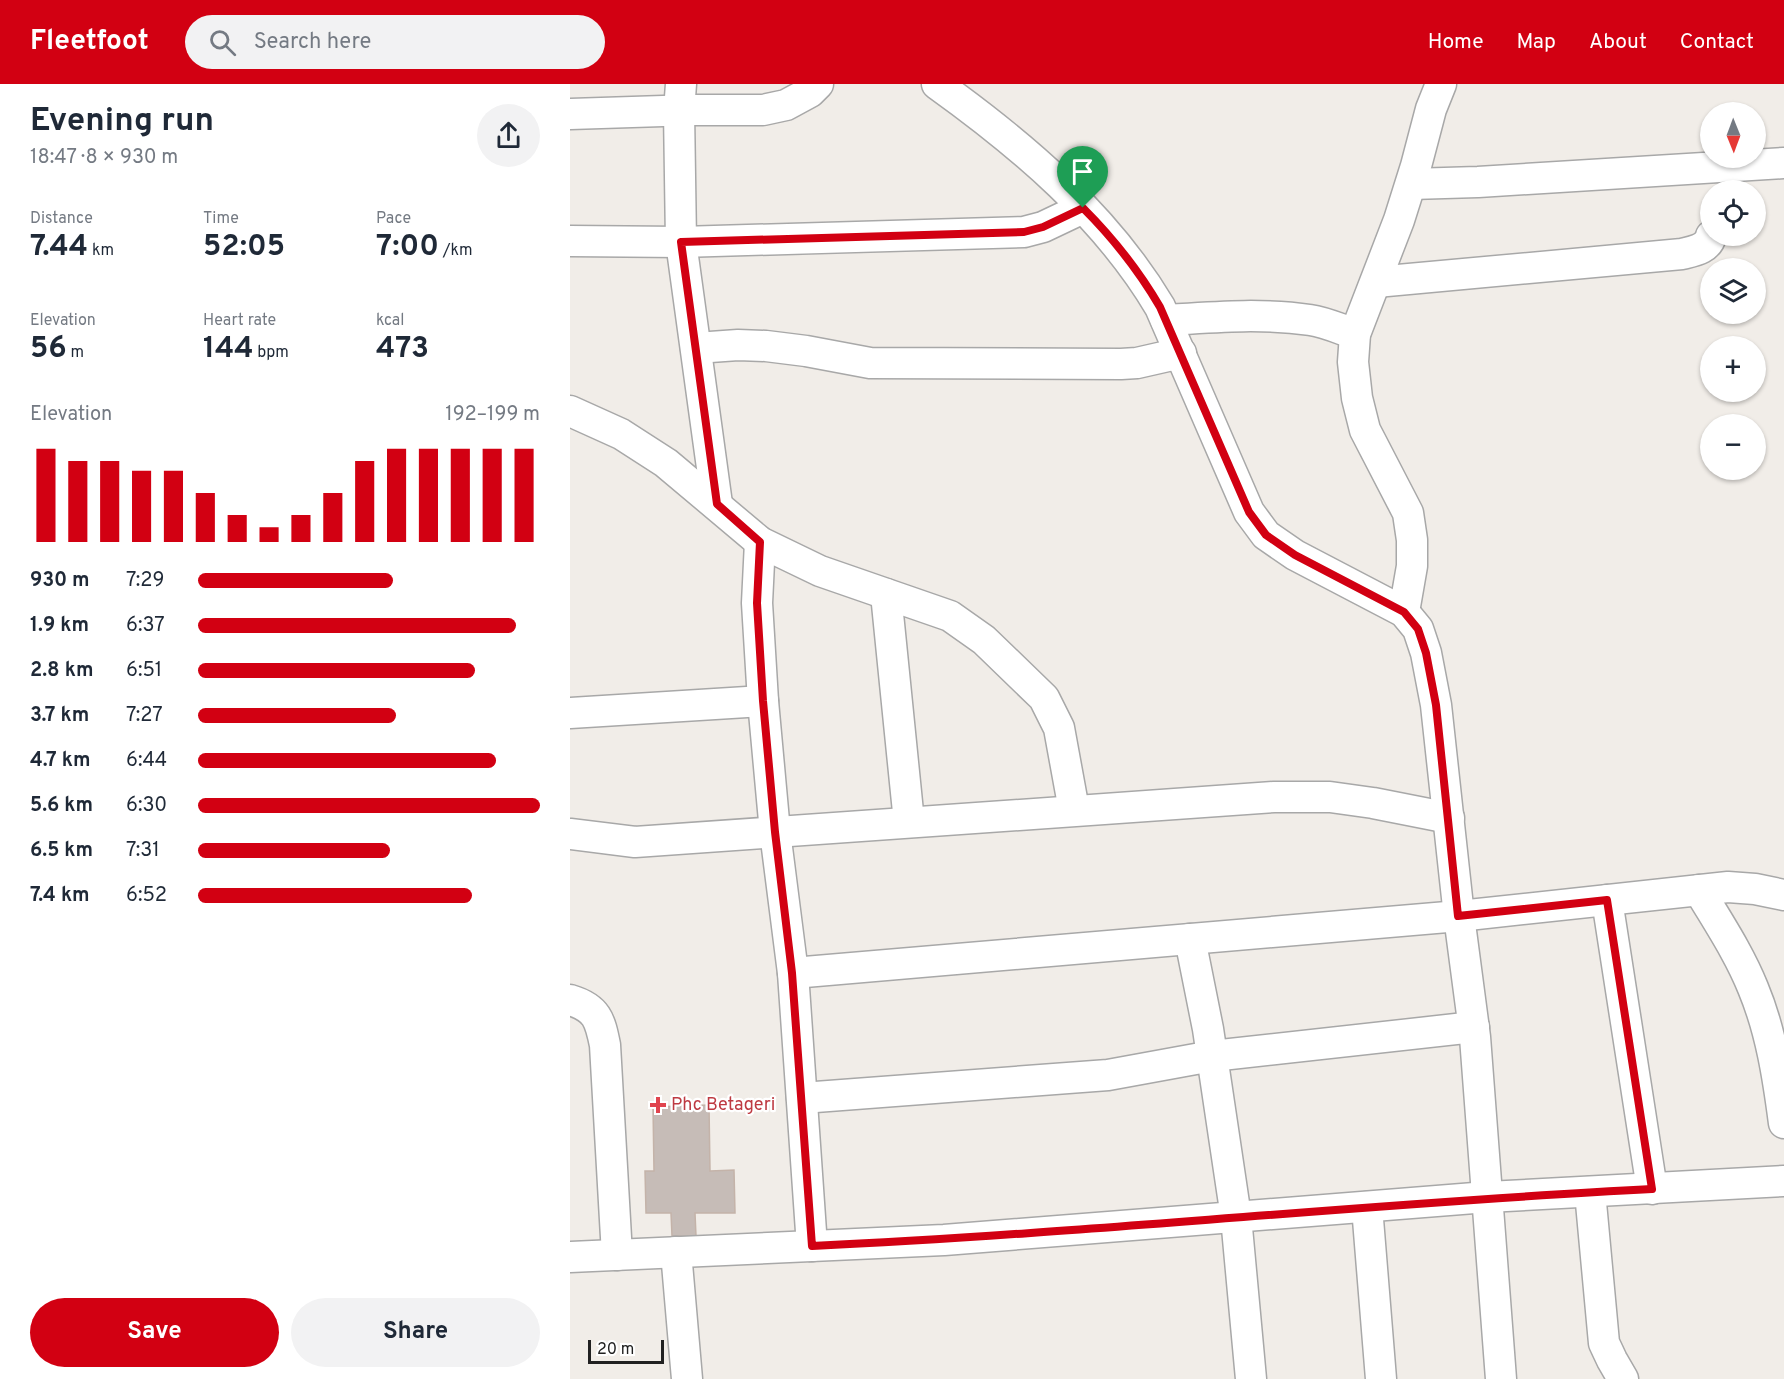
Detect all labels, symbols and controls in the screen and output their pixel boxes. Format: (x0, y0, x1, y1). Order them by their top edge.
search box (185, 15, 605, 69)
text: Fleetfoot (30, 24, 149, 60)
icon: search (206, 26, 239, 59)
text: Search here (254, 29, 371, 56)
text: Home (1428, 29, 1484, 56)
text: Map (1517, 29, 1556, 56)
text: About (1589, 29, 1647, 56)
text: Contact (1680, 29, 1754, 56)
text: Evening run (30, 101, 214, 143)
north arrow (1700, 102, 1766, 168)
map controls (1700, 102, 1766, 480)
button: share (477, 104, 540, 167)
text: 18:47 · 8 × 930 m (30, 145, 178, 171)
pin (1057, 146, 1108, 208)
icon: arrive (1066, 155, 1099, 188)
button: locate (1700, 180, 1766, 246)
text: Distance (30, 209, 93, 229)
text: Time (203, 209, 239, 229)
text: Pace (376, 209, 411, 229)
text: 7.44 (30, 229, 88, 266)
text: 52:05 (203, 229, 285, 266)
text: 7:00 (376, 229, 439, 266)
text: km (88, 241, 114, 261)
text: /km (439, 241, 473, 261)
button: layers (1700, 258, 1766, 324)
text: Elevation (30, 311, 96, 331)
text: Heart rate (203, 311, 276, 331)
text: kcal (376, 311, 404, 331)
text: 56 (30, 331, 67, 368)
text: 144 (203, 331, 254, 368)
text: 473 (376, 331, 429, 368)
button: + (1700, 336, 1766, 402)
text: m (67, 343, 84, 363)
text: bpm (254, 343, 289, 363)
text: Elevation (30, 402, 112, 428)
text: 192–199 m (445, 402, 540, 428)
button: − (1700, 414, 1766, 480)
text: 930 m (30, 568, 90, 594)
text: 7:29 (126, 568, 164, 594)
text: 1.9 km (30, 613, 89, 639)
text: 6:37 (126, 613, 165, 639)
text: 2.8 km (30, 658, 93, 684)
text: 6:51 (126, 658, 162, 684)
text: 3.7 km (30, 703, 89, 729)
text: 7:27 (126, 703, 163, 729)
text: 4.7 km (30, 748, 90, 774)
text: 6:44 (126, 748, 167, 774)
text: 5.6 km (30, 793, 93, 819)
text: 6:30 (126, 793, 167, 819)
text: 6.5 km (30, 838, 93, 864)
text: 7:31 (126, 838, 160, 864)
text: 7.4 km (30, 883, 90, 909)
text: 6:52 (126, 883, 167, 909)
place label: Phc Betageri (671, 1094, 775, 1117)
marker: Phc Betageri (649, 1096, 667, 1114)
button: Save (30, 1298, 279, 1367)
button: Share (291, 1298, 540, 1367)
scale bar (588, 1337, 664, 1364)
text: 20 m (597, 1340, 634, 1360)

